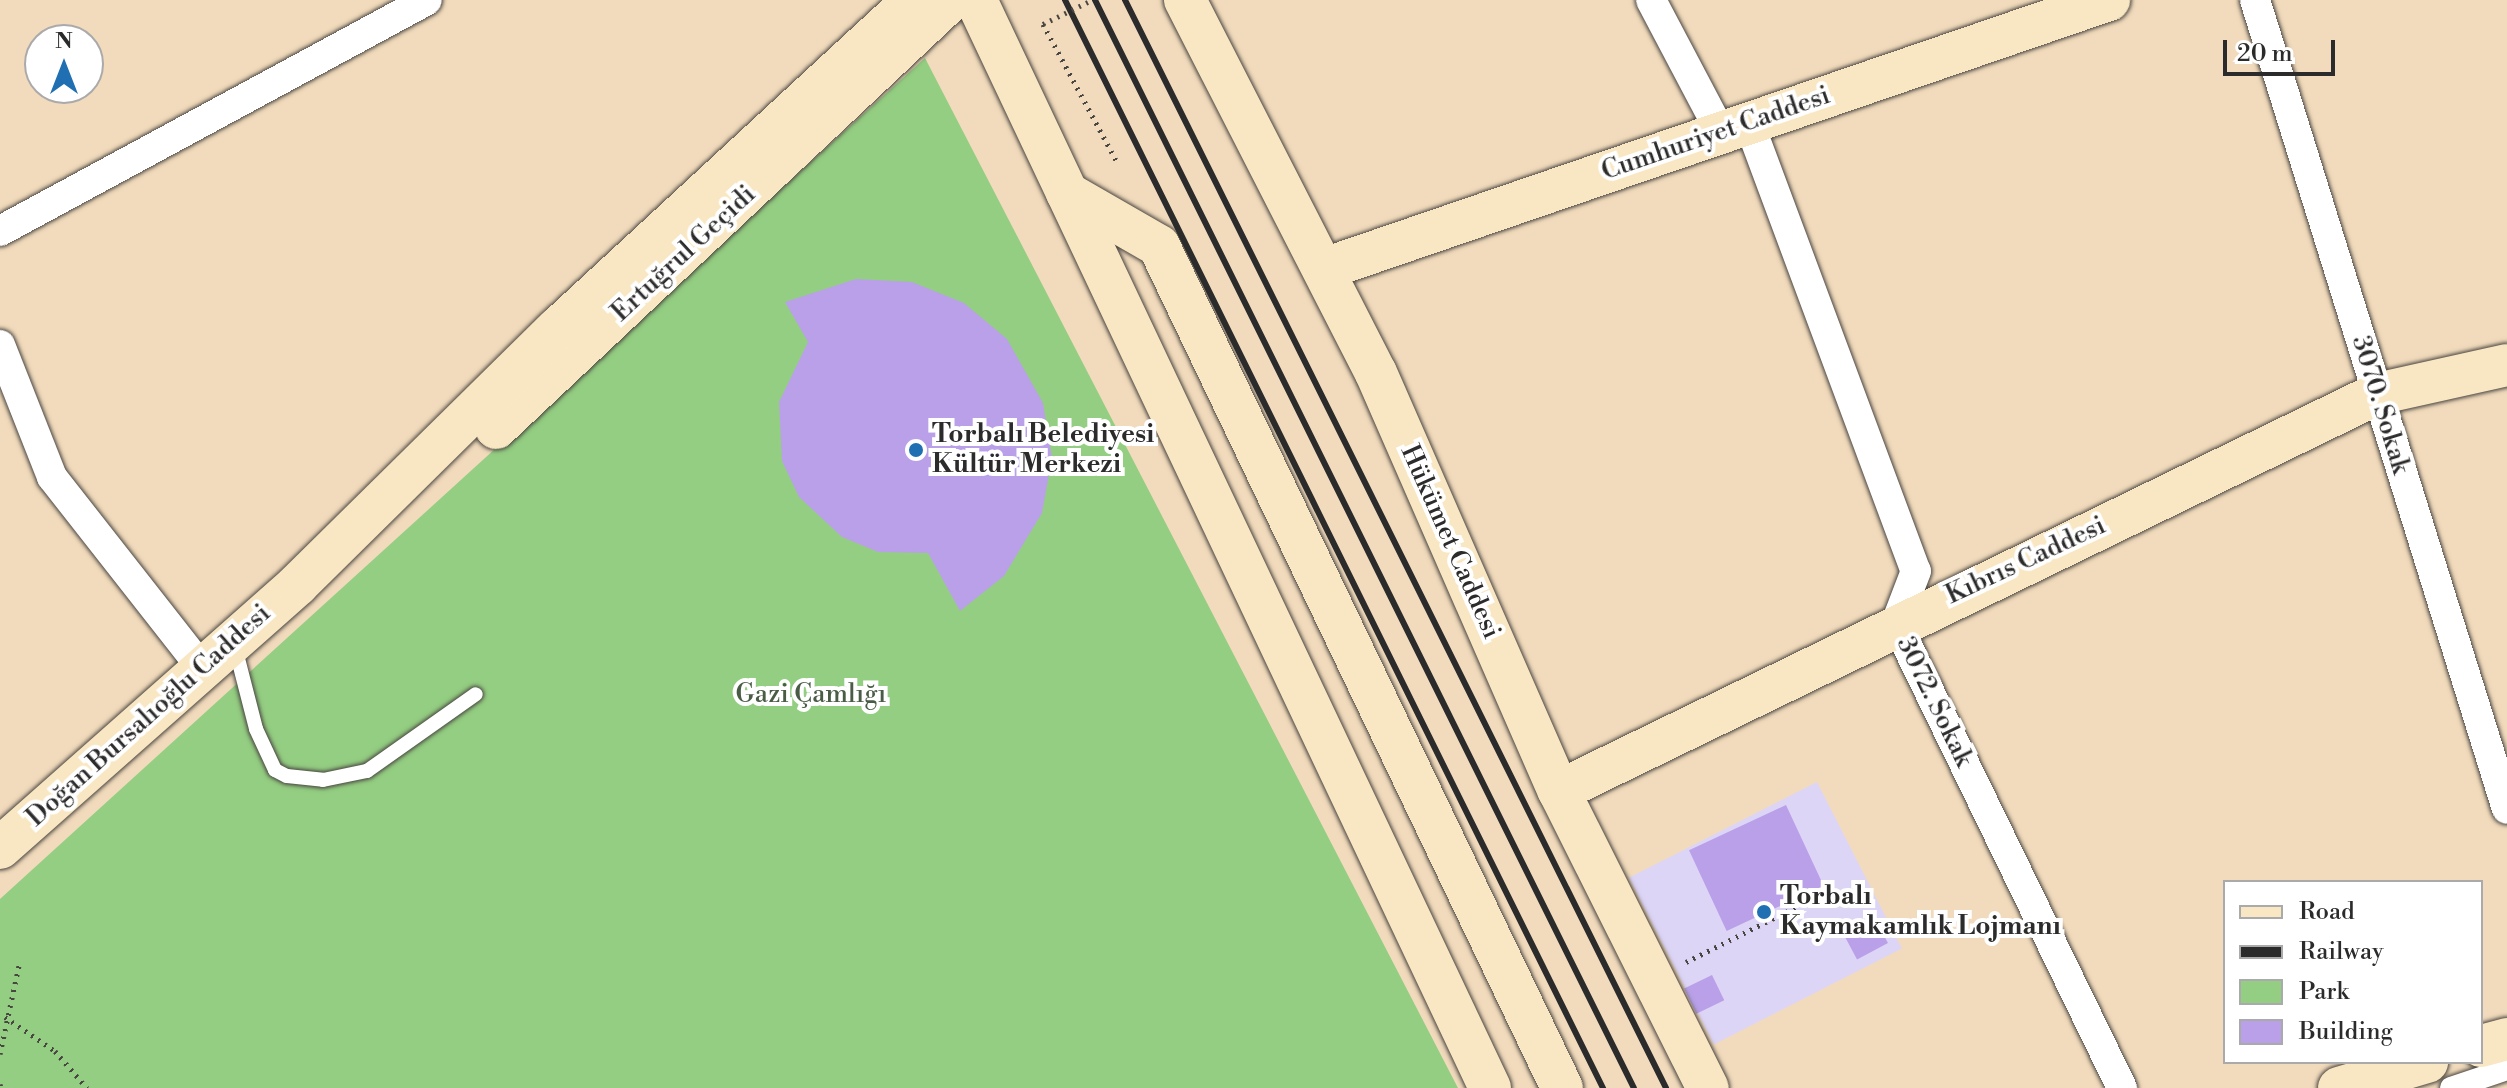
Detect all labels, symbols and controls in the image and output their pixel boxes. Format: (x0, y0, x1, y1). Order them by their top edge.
north arrow (24, 24, 104, 104)
scale bar (2227, 24, 2339, 74)
text: N (55, 28, 73, 55)
text: 20 m (2237, 39, 2293, 69)
street label: Cumhuriyet Caddesi (1598, 80, 1834, 188)
street label: Ertuğrul Geçidi (606, 179, 762, 329)
street label: 3070. Sokak (2344, 332, 2416, 478)
place label: Torbalı Belediyesi Kültür Merkezi (932, 419, 1154, 480)
street label: Hükümet Caddesi (1393, 440, 1507, 644)
marker: Torbalı Belediyesi Kültür Merkezi (907, 441, 925, 459)
street label: Kıbrıs Caddesi (1941, 510, 2111, 612)
street label: Doğan Bursalıoğlu Caddesi (21, 598, 277, 834)
street label: 3072. Sokak (1889, 632, 1979, 772)
park label: Gazi Çamlığı (736, 679, 886, 711)
legend (2223, 880, 2483, 1064)
place label: Torbalı Kaymakamlık Lojmanı (1780, 881, 2061, 942)
text: Road (2299, 897, 2355, 927)
marker: Torbalı Kaymakamlık Lojmanı (1755, 903, 1773, 921)
text: Railway (2299, 937, 2384, 967)
text: Park (2299, 977, 2349, 1007)
text: Building (2299, 1017, 2393, 1047)

